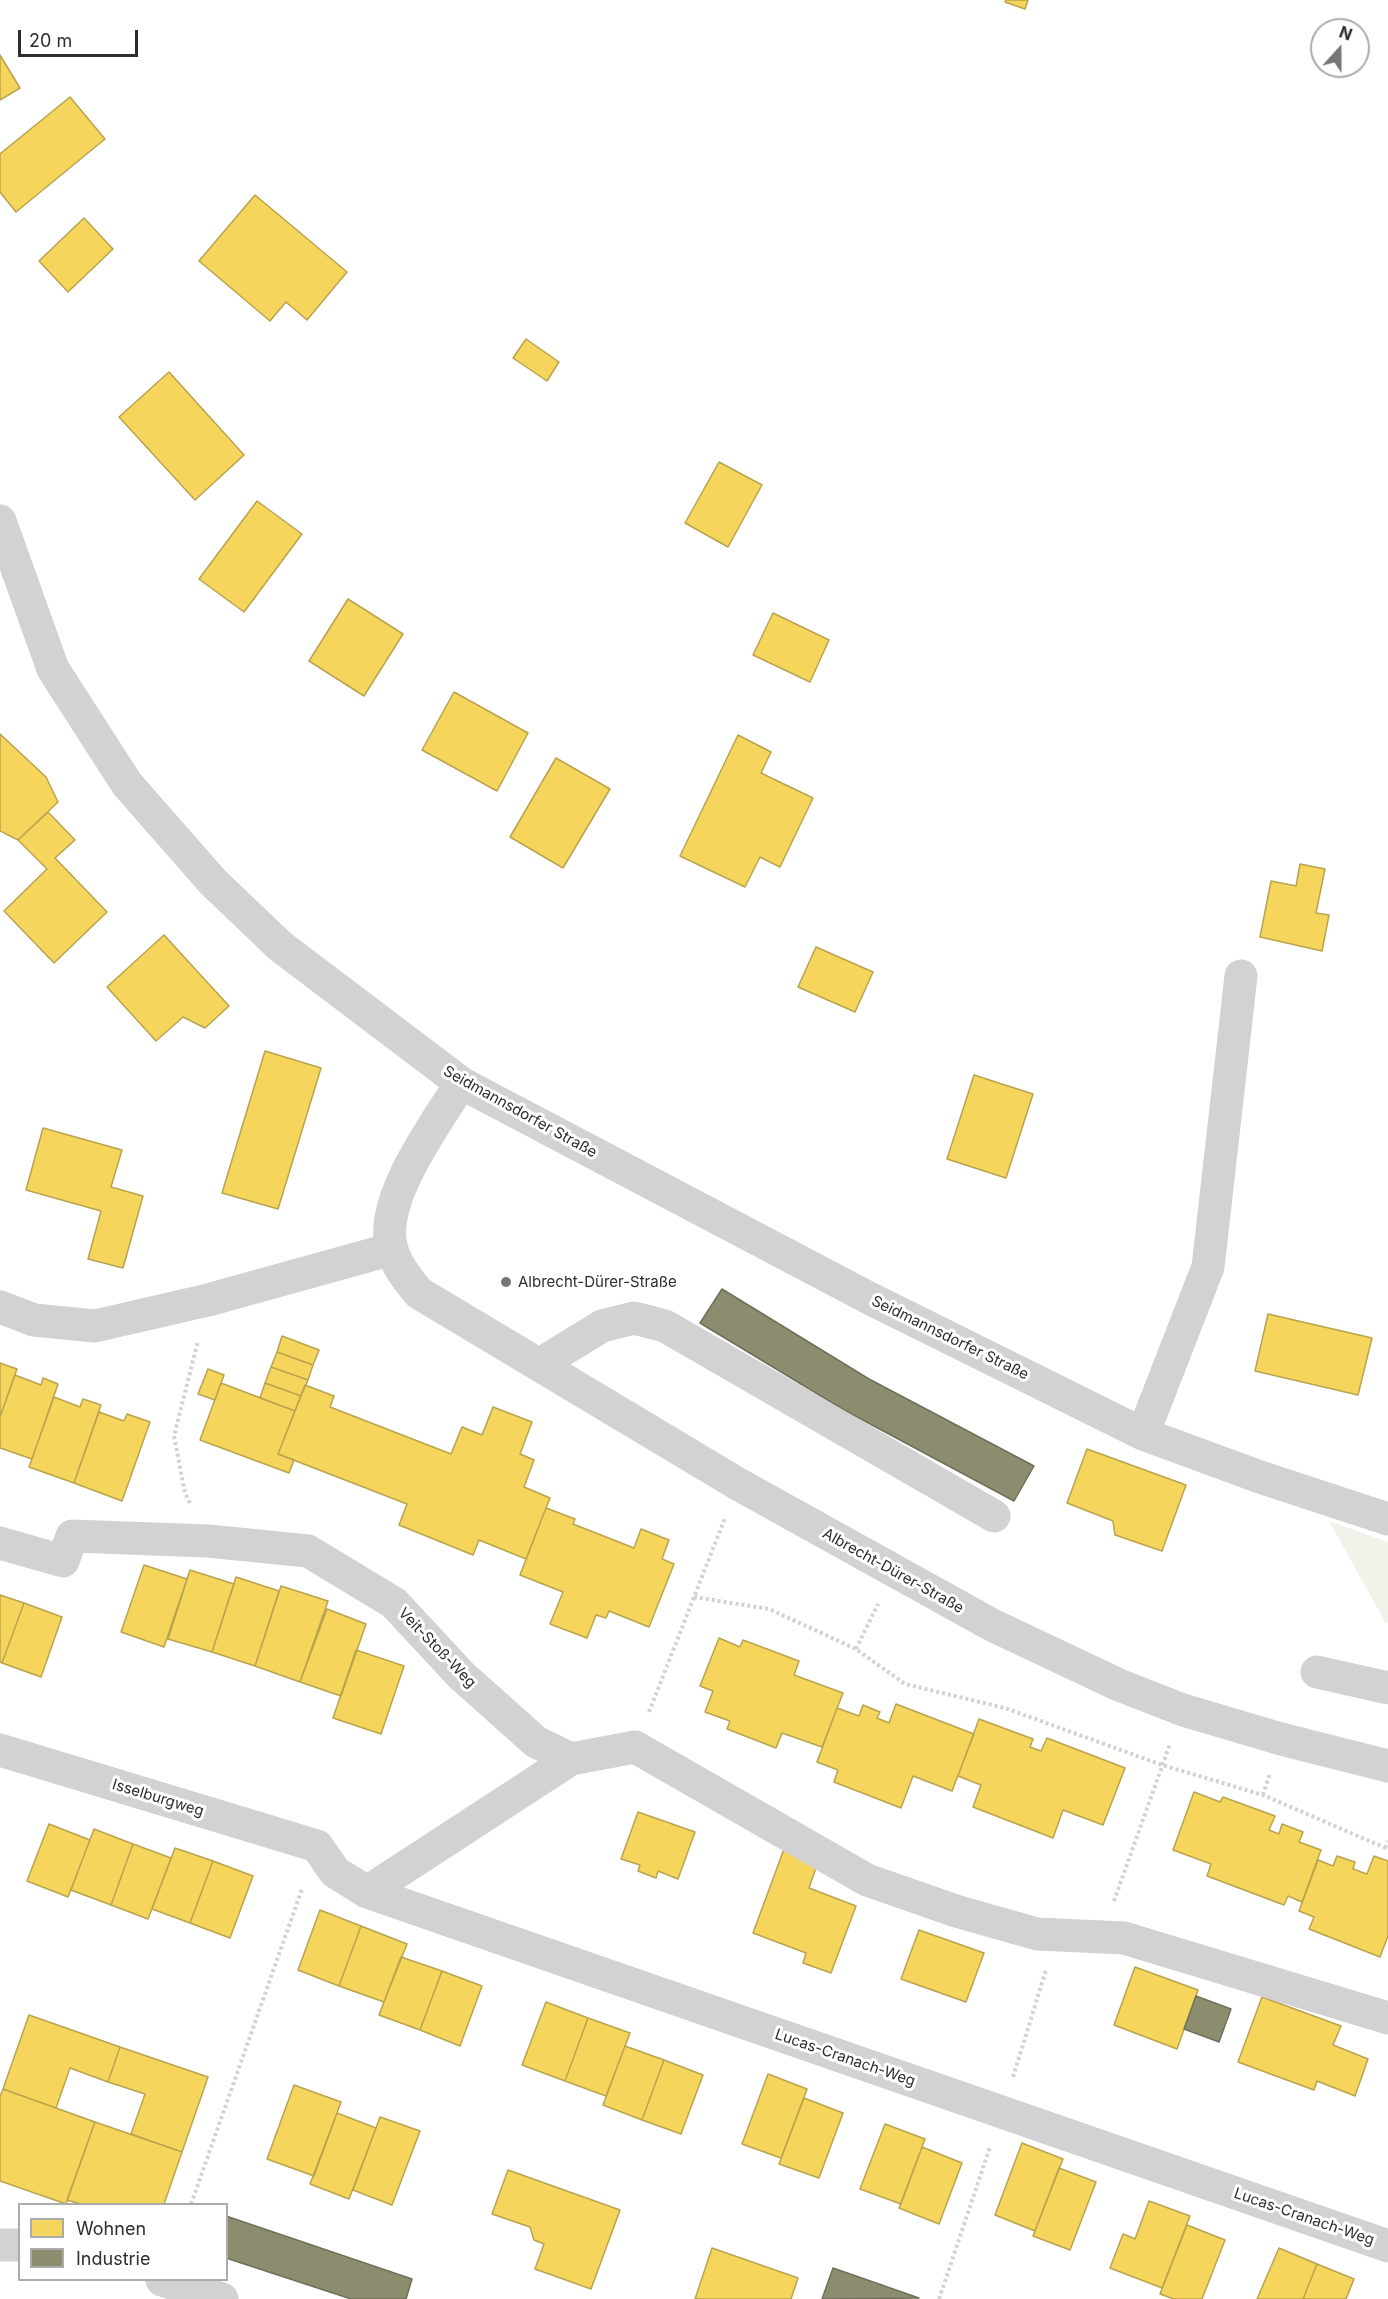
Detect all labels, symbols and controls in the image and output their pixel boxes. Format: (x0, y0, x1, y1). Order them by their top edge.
scale bar (21, 18, 141, 56)
north arrow (1310, 18, 1370, 78)
text: N (1336, 22, 1355, 45)
text: 20 m (29, 30, 72, 51)
street label: Seidmannsdorfer Straße (440, 1062, 600, 1162)
place label: Albrecht-Dürer-Straße (518, 1273, 677, 1291)
marker: Albrecht-Dürer-Straße (499, 1275, 513, 1289)
street label: Seidmannsdorfer Straße (868, 1292, 1032, 1384)
street label: Albrecht-Dürer-Straße (819, 1525, 967, 1617)
street label: Veit-Stoß-Weg (394, 1604, 480, 1692)
street label: Isselburgweg (110, 1776, 206, 1820)
street label: Lucas-Cranach-Weg (772, 2026, 918, 2090)
street label: Lucas-Cranach-Weg (1231, 2185, 1377, 2249)
legend (18, 2203, 228, 2281)
text: Wohnen (76, 2218, 146, 2239)
text: Industrie (76, 2248, 150, 2269)

